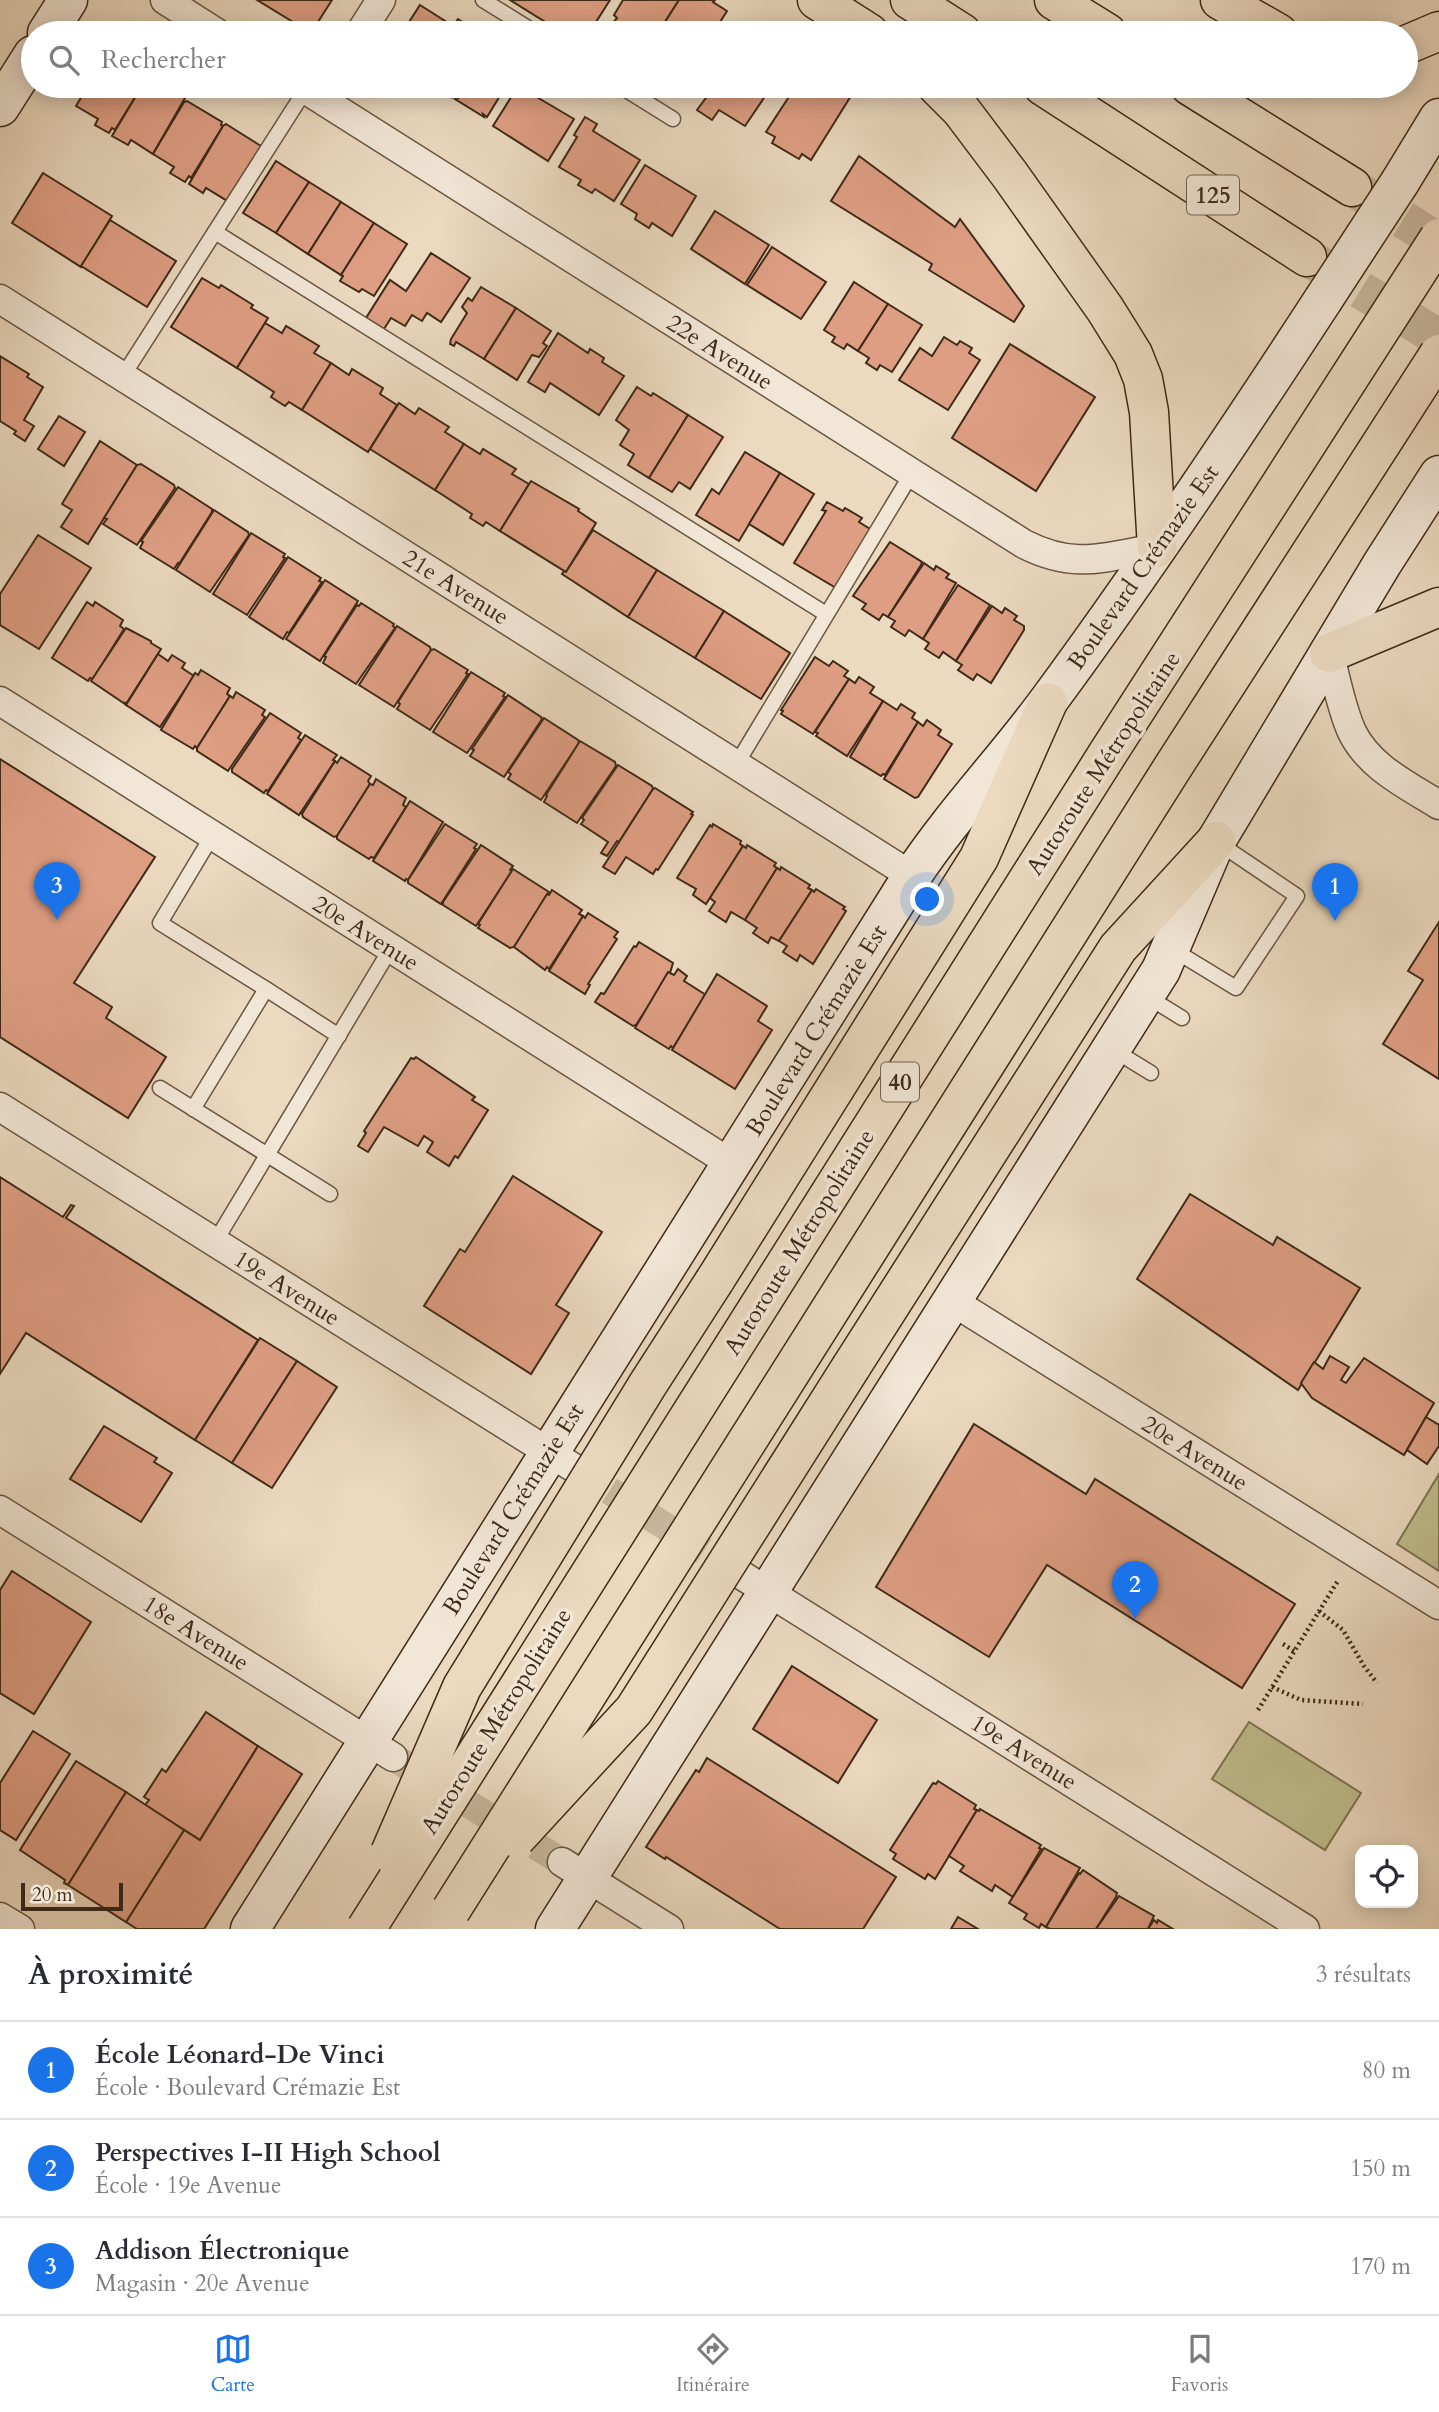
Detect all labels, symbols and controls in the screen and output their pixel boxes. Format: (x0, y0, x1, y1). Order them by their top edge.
search box (21, 21, 1418, 98)
icon: search (45, 41, 83, 79)
text: Rechercher (101, 42, 226, 77)
road number: 125 (1187, 176, 1239, 214)
street label: 22e Avenue (660, 307, 779, 398)
street label: Boulevard Crémazie Est (1060, 458, 1227, 677)
street label: 21e Avenue (396, 542, 515, 633)
street label: Autoroute Métropolitaine (1018, 645, 1188, 882)
pin: 3 (34, 862, 80, 920)
pin: 1 (1312, 863, 1358, 921)
your location (910, 882, 944, 916)
street label: 20e Avenue (306, 888, 425, 979)
street label: Boulevard Crémazie Est (738, 918, 895, 1142)
road number: 40 (881, 1063, 919, 1102)
street label: Autoroute Métropolitaine (716, 1123, 883, 1362)
street label: 19e Avenue (227, 1243, 346, 1334)
street label: Boulevard Crémazie Est (435, 1397, 592, 1621)
street label: 20e Avenue (1135, 1408, 1254, 1499)
pin: 2 (1112, 1561, 1158, 1619)
street label: 18e Avenue (136, 1588, 255, 1679)
street label: Autoroute Métropolitaine (413, 1602, 580, 1841)
street label: 19e Avenue (964, 1707, 1083, 1798)
map controls (1355, 1845, 1418, 1908)
button: locate (1355, 1845, 1418, 1908)
scale bar (21, 1880, 122, 1912)
text: 20 m (32, 1882, 73, 1908)
text: À proximité (28, 1954, 193, 1995)
text: 3 résultats (1316, 1959, 1411, 1990)
text: École Léonard-De Vinci (95, 2037, 384, 2072)
text: 1 (45, 2055, 57, 2086)
text: 80 m (1362, 2055, 1411, 2086)
text: École · Boulevard Crémazie Est (95, 2072, 400, 2103)
text: Perspectives I-II High School (95, 2135, 441, 2170)
text: 2 (45, 2153, 57, 2184)
text: 150 m (1350, 2153, 1411, 2184)
text: École · 19e Avenue (95, 2170, 281, 2201)
text: Addison Électronique (95, 2233, 350, 2268)
text: 3 (45, 2251, 57, 2282)
text: 170 m (1350, 2251, 1411, 2282)
text: Magasin · 20e Avenue (95, 2268, 310, 2299)
tab: Carte (211, 2330, 255, 2398)
tab: Itinéraire (676, 2330, 750, 2398)
tab: Favoris (1171, 2330, 1228, 2398)

